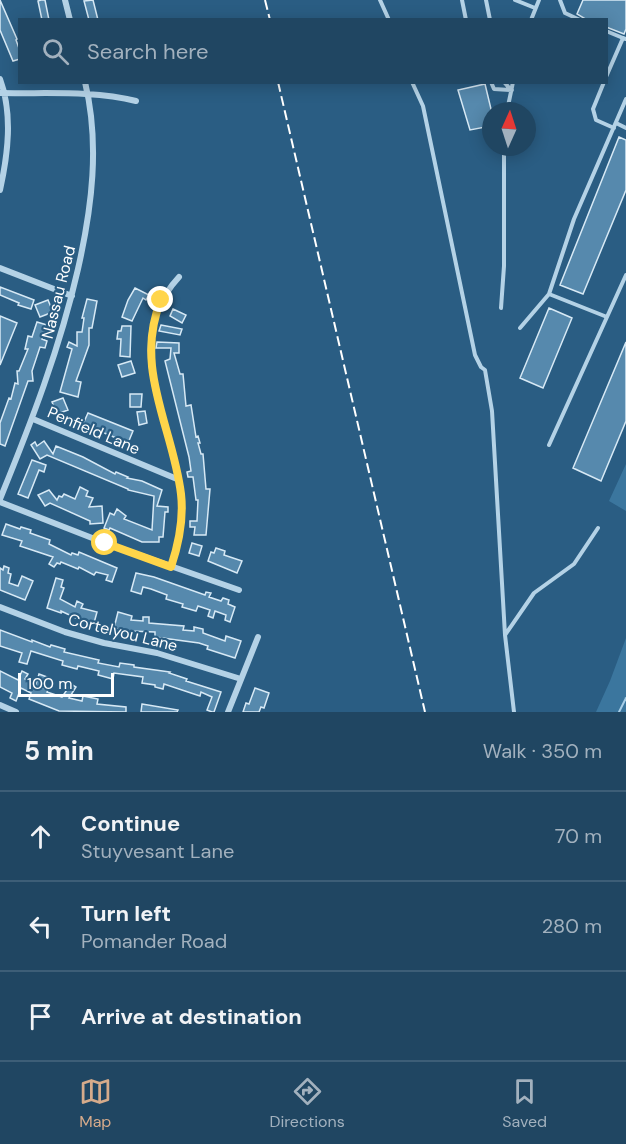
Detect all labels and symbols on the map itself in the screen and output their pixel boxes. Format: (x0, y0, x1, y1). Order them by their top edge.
north arrow (482, 102, 536, 156)
street label: Nassau Road (37, 243, 80, 341)
route end (147, 286, 173, 312)
street label: Penfield Lane (44, 402, 143, 459)
route start (91, 529, 117, 555)
street label: Cortelyou Lane (66, 609, 180, 656)
scale bar (18, 670, 114, 698)

